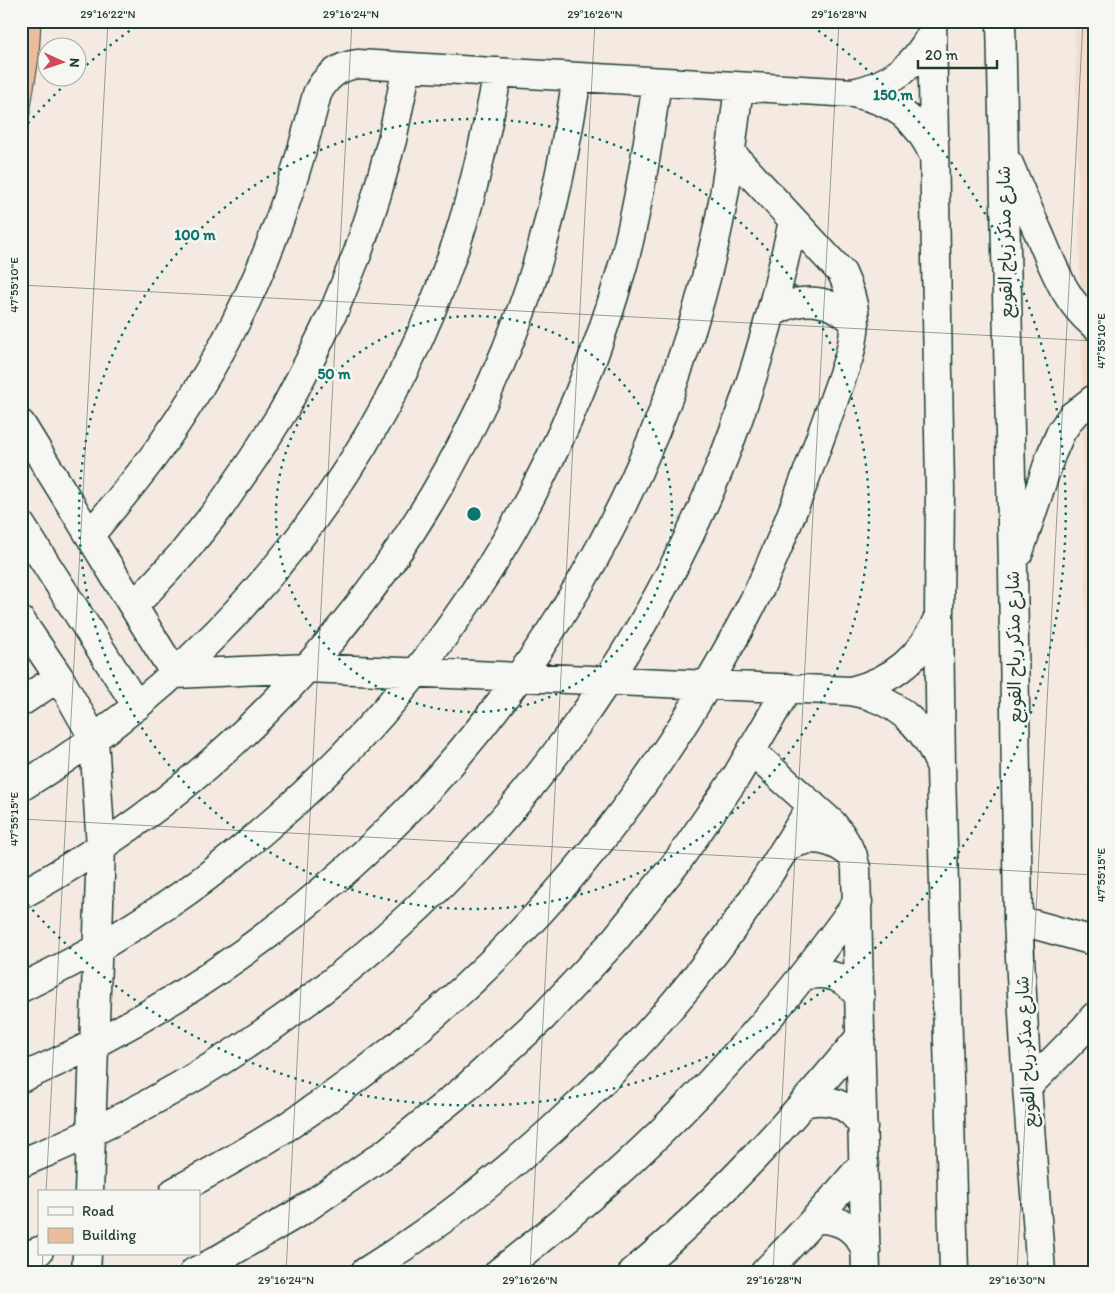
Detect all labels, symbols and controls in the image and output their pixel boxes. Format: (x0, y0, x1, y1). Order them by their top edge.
text: 29°16'22"N (80, 7, 136, 21)
text: 29°16'24"N (323, 7, 379, 21)
text: 29°16'26"N (567, 7, 623, 21)
text: 29°16'28"N (811, 7, 867, 21)
north arrow (38, 38, 88, 88)
scale bar (918, 38, 996, 70)
text: 20 m (925, 46, 959, 64)
text: N (66, 57, 83, 68)
text: 150 m (873, 86, 913, 104)
street label: شارع مذكر رباح القوبع (993, 165, 1019, 318)
text: 100 m (174, 226, 216, 244)
text: 47°55'10"E (7, 257, 21, 313)
text: 47°55'10"E (1094, 313, 1108, 369)
text: 50 m (317, 365, 351, 383)
centre of rings (465, 505, 483, 523)
street label: شارع مذكر رباح القوبع (1002, 570, 1028, 723)
text: 47°55'15"E (7, 791, 21, 846)
text: 47°55'15"E (1094, 847, 1108, 902)
street label: شارع مذكر رباح القوبع (1011, 975, 1043, 1129)
legend (38, 1190, 200, 1256)
text: Road (82, 1202, 115, 1220)
text: Building (82, 1226, 136, 1244)
text: 29°16'24"N (258, 1273, 314, 1287)
text: 29°16'26"N (502, 1273, 558, 1287)
text: 29°16'28"N (746, 1273, 802, 1287)
text: 29°16'30"N (989, 1273, 1045, 1287)

